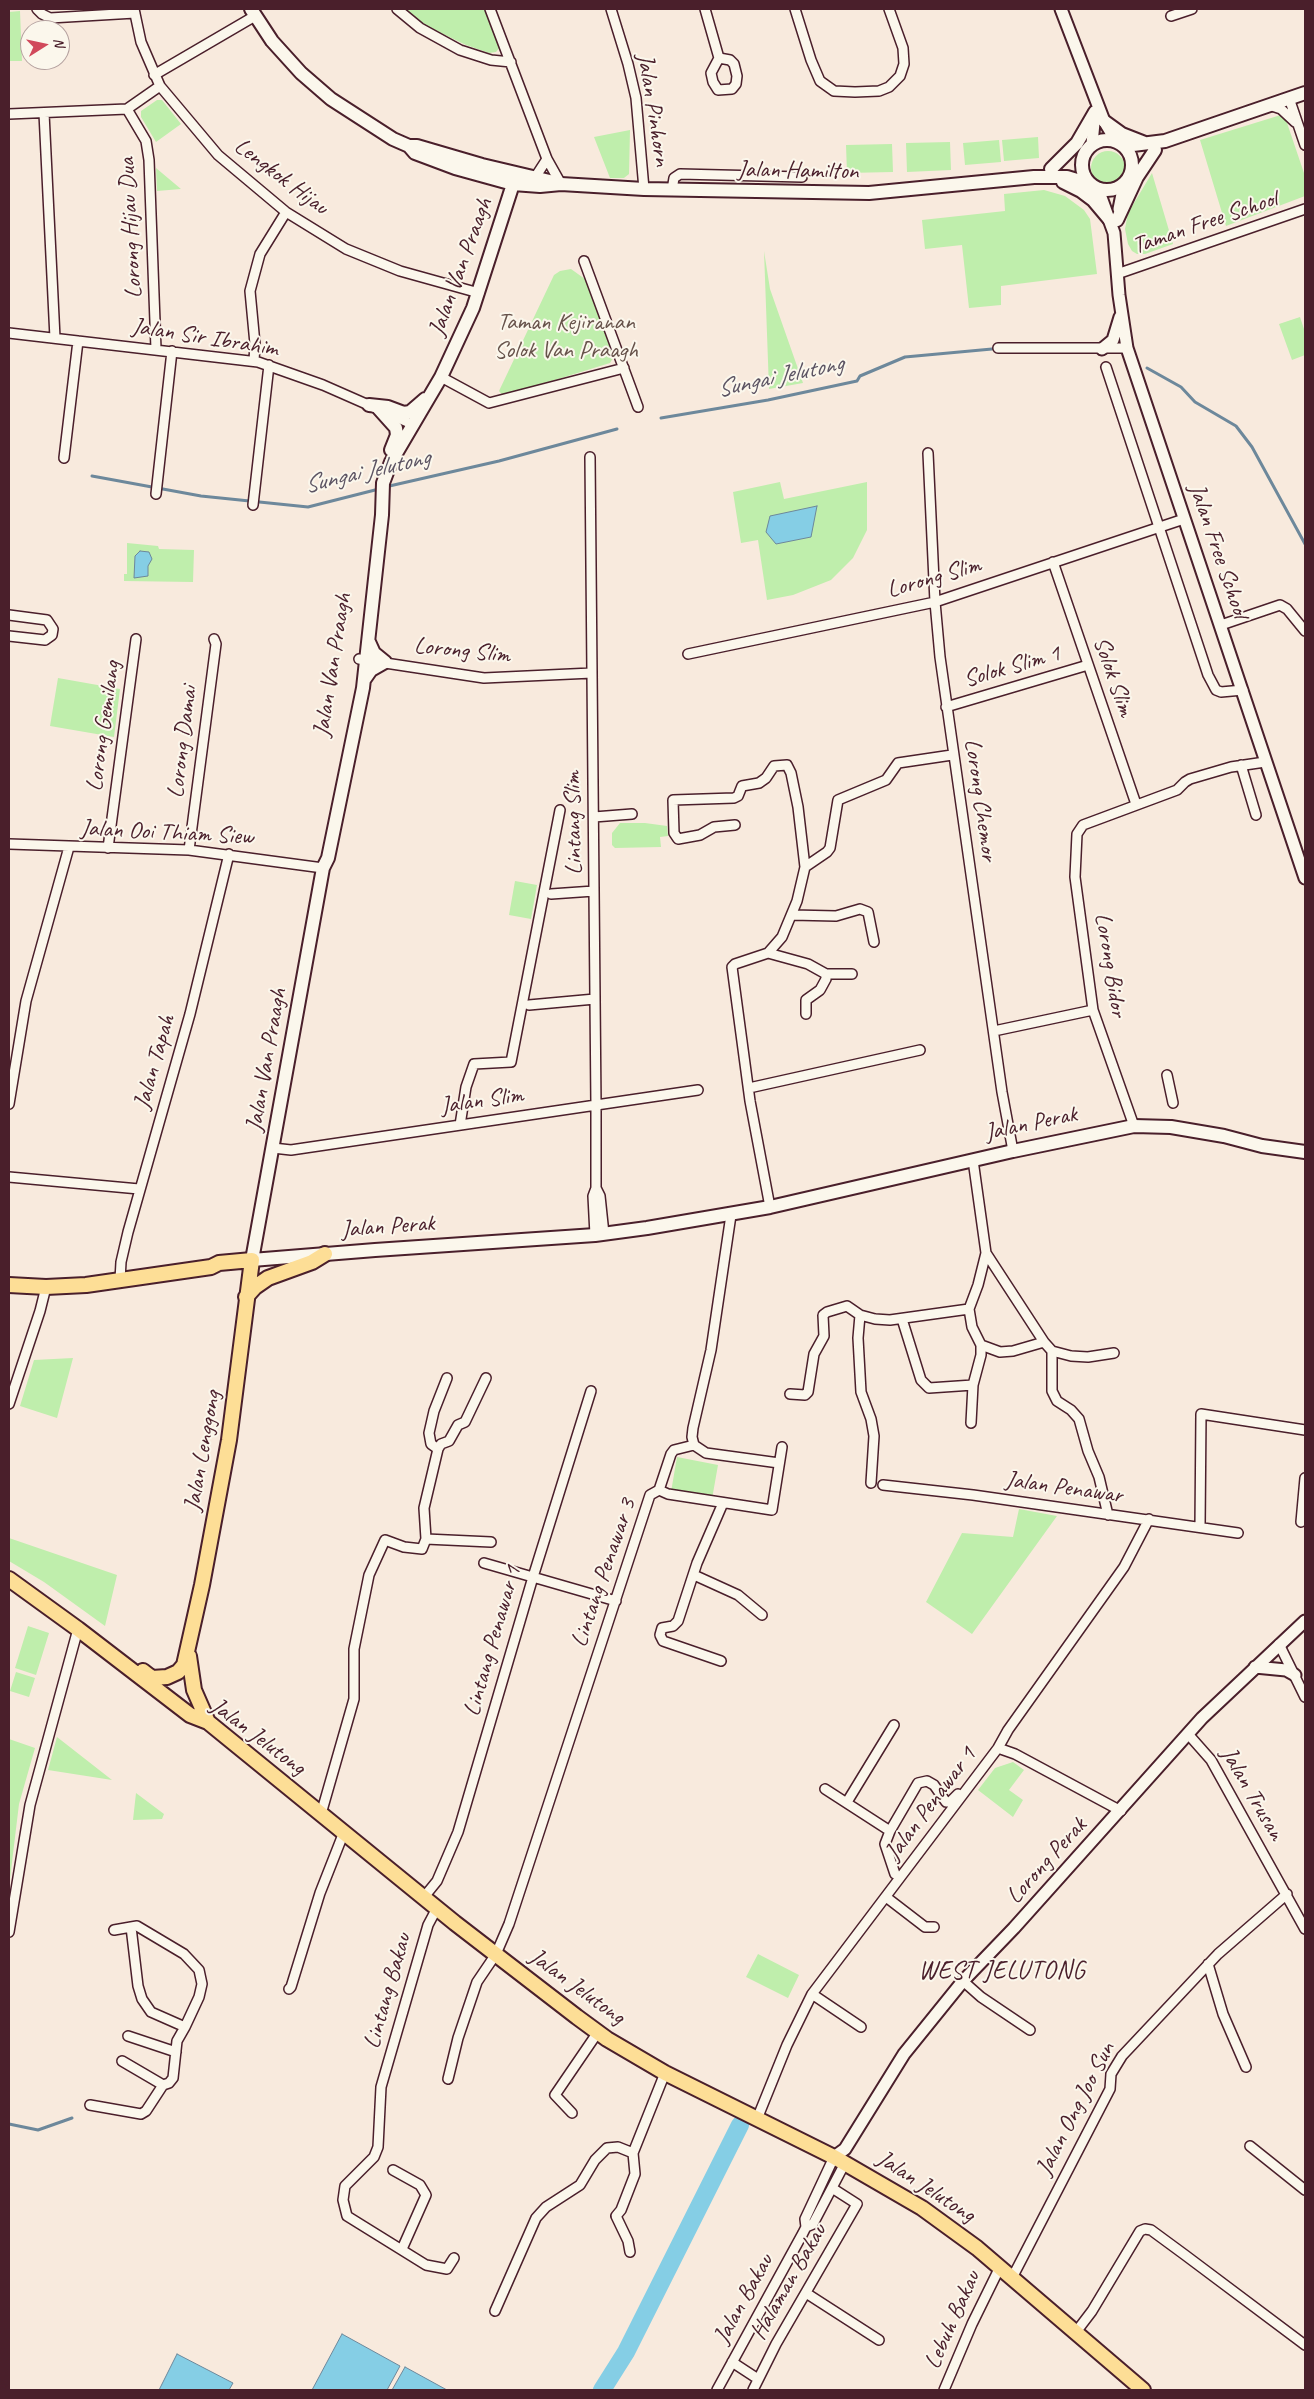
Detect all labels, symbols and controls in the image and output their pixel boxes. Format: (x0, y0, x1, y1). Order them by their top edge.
north arrow (20, 20, 70, 70)
text: N (50, 37, 68, 48)
street label: Jalan Pinhorn (630, 52, 676, 168)
street label: Lengkok Hijau (228, 132, 334, 222)
street label: Jalan Hamilton (737, 156, 859, 186)
street label: Lorong Hijau Dua (113, 157, 149, 299)
street label: Taman Free School (1129, 185, 1281, 261)
street label: Jalan Van Praagh (423, 194, 499, 340)
park label: Taman Kejiranan Solok Van Praagh (494, 309, 638, 365)
street label: Jalan Sir Ibrahim (130, 312, 280, 364)
water label: Sungai Jelutong (714, 349, 846, 405)
water label: Sungai Jelutong (301, 443, 433, 501)
street label: Jalan Free School (1182, 480, 1254, 622)
street label: Lorong Slim (884, 551, 984, 605)
street label: Jalan Van Praagh (307, 591, 359, 739)
street label: Lorong Slim (413, 632, 511, 670)
street label: Solok Slim (1086, 633, 1140, 721)
street label: Solok Slim 1 (960, 640, 1064, 694)
street label: Lorong Gemilang (81, 659, 127, 793)
street label: Lorong Damai (162, 684, 204, 800)
street label: Lorong Chemor (957, 737, 1003, 863)
street label: Lintang Slim (559, 771, 589, 875)
street label: Jalan Ooi Thiam Siew (80, 814, 254, 852)
street label: Lorong Bidor (1088, 911, 1132, 1019)
street label: Jalan Van Praagh (240, 986, 294, 1134)
street label: Jalan Tapah (128, 1012, 182, 1112)
street label: Jalan Slim (439, 1081, 525, 1121)
street label: Jalan Perak (982, 1100, 1080, 1148)
street label: Jalan Perak (340, 1209, 436, 1245)
street label: Jalan Lenggong (178, 1389, 228, 1513)
street label: Jalan Penawar (1004, 1466, 1124, 1510)
street label: Lintang Penawar 3 (565, 1495, 643, 1651)
street label: Lintang Penawar 1 (458, 1563, 528, 1719)
street label: Jalan Jelutong (205, 1692, 311, 1782)
street label: Jalan Penawar 1 (879, 1742, 983, 1866)
street label: Jalan Trusan (1214, 1742, 1290, 1846)
street label: Lorong Perak (1001, 1812, 1093, 1910)
street label: Lintang Bakau (358, 1930, 418, 2052)
street label: Jalan Jelutong (523, 1943, 631, 2031)
district label: WEST JELUTONG (917, 1956, 1087, 1986)
street label: Jalan Ong Joo Sun (1030, 2038, 1122, 2180)
street label: Jalan Jelutong (871, 2145, 981, 2229)
street label: Halaman Bakau (744, 2219, 834, 2345)
street label: Jalan Bakau (708, 2249, 780, 2349)
street label: Lebuh Bakau (919, 2267, 987, 2373)

